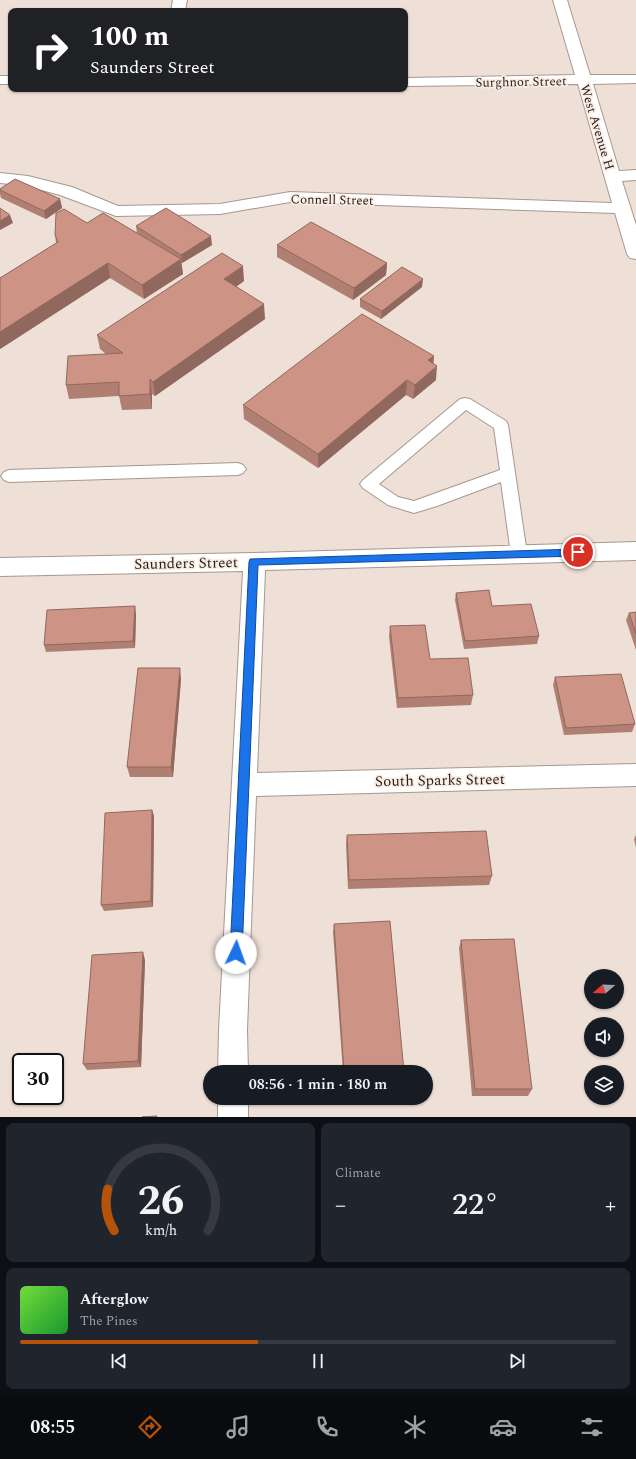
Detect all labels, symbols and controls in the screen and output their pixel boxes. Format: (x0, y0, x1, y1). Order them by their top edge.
text: 100 m (90, 15, 169, 58)
icon: right (24, 24, 76, 76)
text: Saunders Street (90, 54, 215, 81)
street label: Surghnor Street (475, 71, 567, 93)
street label: West Avenue H (574, 82, 620, 173)
street label: Connell Street (290, 189, 374, 211)
pin (561, 535, 595, 569)
icon: arrive (567, 541, 589, 563)
street label: Saunders Street (134, 551, 238, 576)
street label: South Sparks Street (375, 768, 505, 793)
position arrow (215, 932, 257, 974)
north arrow (584, 969, 624, 1009)
map controls (584, 969, 624, 1105)
button: sound (584, 1017, 624, 1057)
speed limit sign: 30 (12, 1053, 64, 1105)
button: layers (584, 1065, 624, 1105)
text: 08:56 · 1 min · 180 m (249, 1073, 387, 1096)
text: Climate (335, 1163, 381, 1183)
text: 26 (137, 1169, 184, 1232)
text: 22° (452, 1182, 499, 1228)
text: − (335, 1189, 346, 1222)
text: + (605, 1189, 616, 1222)
text: km/h (144, 1219, 177, 1241)
text: Afterglow (80, 1288, 148, 1311)
text: The Pines (80, 1311, 138, 1331)
icon: previous (108, 1350, 130, 1372)
icon: pause (307, 1350, 329, 1372)
icon: next (506, 1350, 528, 1372)
icon: directions (136, 1413, 164, 1441)
icon: music (224, 1413, 252, 1441)
icon: phone (313, 1413, 341, 1441)
icon: climate (401, 1413, 429, 1441)
icon: car (489, 1413, 517, 1441)
icon: filters (578, 1413, 606, 1441)
text: 08:55 (30, 1414, 75, 1441)

